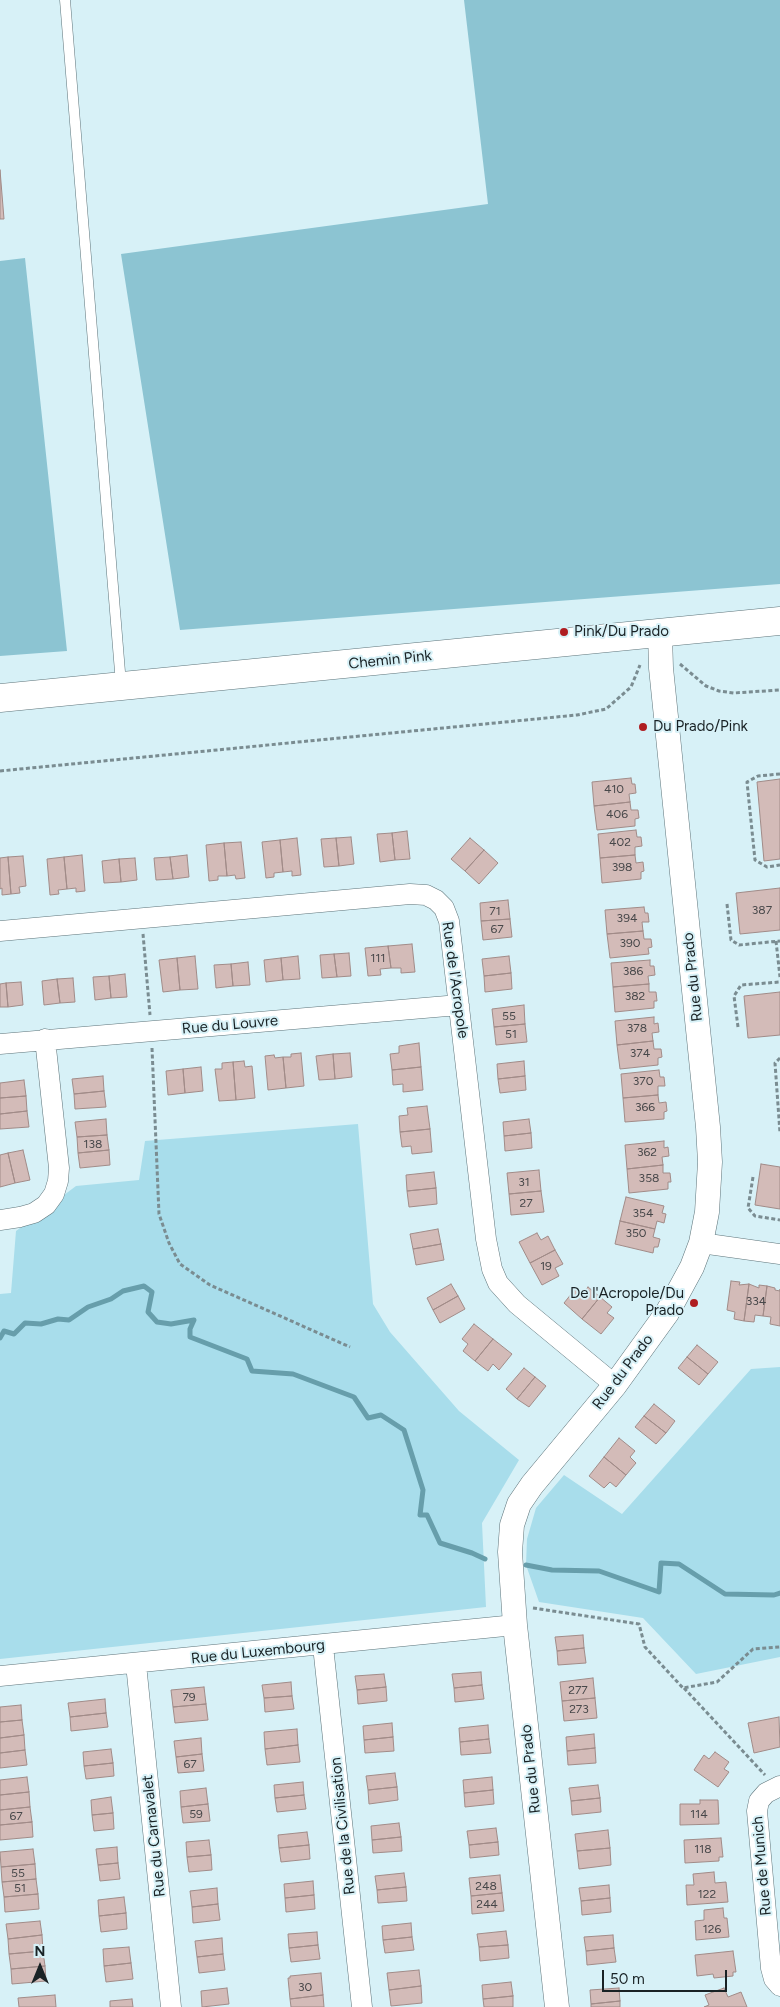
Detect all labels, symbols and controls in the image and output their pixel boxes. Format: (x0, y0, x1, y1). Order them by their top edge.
place label: Pink/Du Prado (574, 623, 669, 641)
marker: Pink/Du Prado (558, 626, 570, 638)
street label: Chemin Pink (348, 647, 432, 673)
place label: Du Prado/Pink (653, 718, 748, 736)
marker: Du Prado/Pink (637, 721, 649, 733)
house number: 410 (604, 782, 624, 796)
house number: 406 (606, 807, 628, 821)
house number: 402 (609, 835, 631, 849)
house number: 398 (612, 860, 632, 874)
house number: 387 (752, 903, 772, 917)
house number: 71 (489, 904, 501, 918)
house number: 394 (617, 911, 637, 925)
street label: Rue de l'Acropole (438, 921, 472, 1039)
house number: 67 (490, 922, 504, 936)
street label: Rue du Prado (679, 932, 707, 1022)
house number: 390 (619, 936, 641, 950)
house number: 111 (371, 951, 385, 965)
house number: 386 (623, 964, 643, 978)
house number: 382 (625, 989, 645, 1003)
house number: 55 (502, 1009, 516, 1023)
street label: Rue du Louvre (181, 1012, 279, 1038)
house number: 378 (627, 1021, 647, 1035)
house number: 51 (505, 1027, 517, 1041)
house number: 374 (630, 1046, 650, 1060)
house number: 370 (633, 1074, 653, 1088)
house number: 366 (635, 1100, 655, 1114)
house number: 138 (84, 1137, 102, 1151)
house number: 362 (637, 1145, 657, 1159)
house number: 358 (639, 1171, 659, 1185)
house number: 31 (518, 1175, 530, 1189)
house number: 27 (519, 1196, 533, 1210)
house number: 354 (633, 1206, 653, 1220)
house number: 350 (625, 1226, 647, 1240)
house number: 19 (540, 1259, 552, 1273)
place label: De l'Acropole/Du Prado (570, 1285, 684, 1320)
house number: 334 (746, 1294, 766, 1308)
marker: De l'Acropole/Du Prado (688, 1297, 700, 1309)
street label: Rue du Prado (589, 1331, 657, 1413)
street label: Rue du Luxembourg (190, 1636, 326, 1668)
house number: 277 (568, 1683, 588, 1697)
house number: 79 (182, 1690, 196, 1704)
house number: 273 (569, 1702, 589, 1716)
street label: Rue du Prado (517, 1724, 545, 1814)
street label: Rue de la Civilisation (327, 1756, 359, 1896)
house number: 67 (183, 1757, 197, 1771)
street label: Rue du Carnavalet (139, 1774, 169, 1898)
house number: 59 (189, 1807, 203, 1821)
house number: 114 (690, 1807, 708, 1821)
house number: 67 (9, 1809, 23, 1823)
street label: Rue de Munich (749, 1816, 775, 1916)
house number: 118 (694, 1842, 712, 1856)
house number: 55 (11, 1866, 25, 1880)
house number: 248 (475, 1879, 497, 1893)
house number: 51 (14, 1881, 26, 1895)
house number: 122 (698, 1887, 716, 1901)
house number: 244 (476, 1897, 498, 1911)
house number: 126 (703, 1922, 721, 1936)
north arrow (15, 1942, 65, 1992)
text: N (35, 1943, 45, 1960)
scale bar (605, 1960, 730, 1992)
text: 50 m (610, 1970, 645, 1988)
house number: 30 (298, 1980, 312, 1994)

